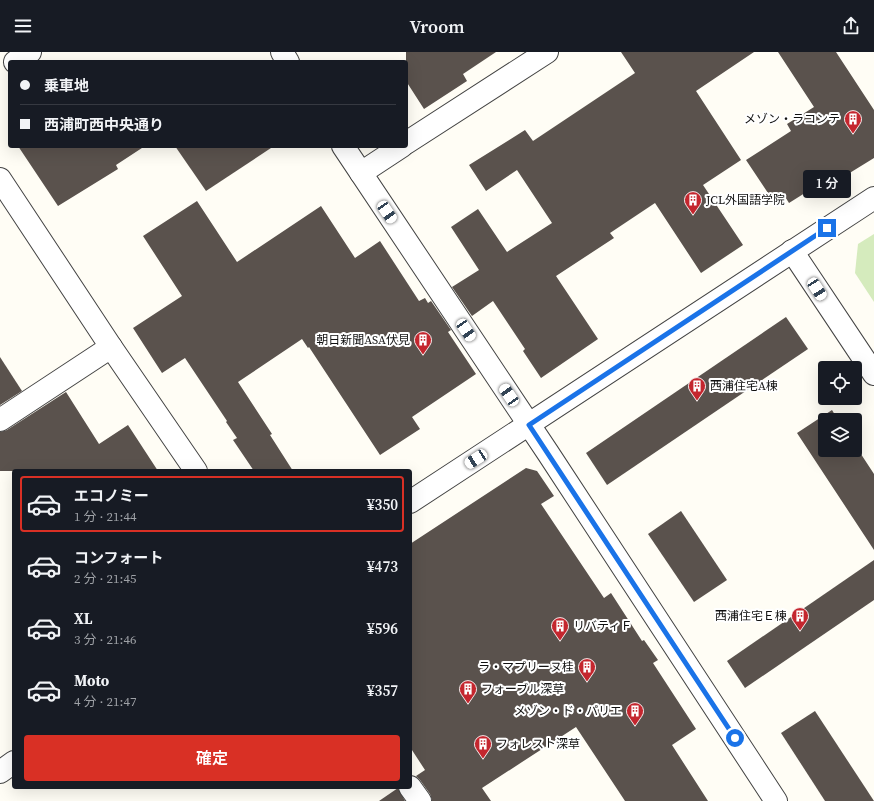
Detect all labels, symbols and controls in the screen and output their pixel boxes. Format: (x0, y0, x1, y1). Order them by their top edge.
text: Vroom (409, 14, 465, 39)
icon: menu (12, 15, 34, 37)
icon: share (840, 15, 862, 37)
text: 乗車地 (44, 75, 89, 96)
building icon: メゾン・ラコンテ (843, 109, 863, 134)
place label: メゾン・ラコンテ (744, 111, 840, 127)
text: 西浦町西中央通り (44, 114, 164, 135)
callout: 1 分 (803, 170, 851, 198)
text: 1 分 (816, 175, 838, 192)
building icon: JCL外国語学院 (683, 190, 703, 215)
place label: JCL外国語学院 (705, 192, 785, 208)
car (375, 199, 399, 225)
route end (818, 219, 836, 237)
car (805, 276, 829, 302)
car (454, 317, 478, 343)
building icon: 朝日新聞ASA伏見 (413, 330, 433, 355)
place label: 朝日新聞ASA伏見 (316, 332, 410, 348)
map controls (818, 361, 862, 457)
button: locate (818, 361, 862, 405)
building icon: 西浦住宅A棟 (687, 376, 707, 401)
place label: 西浦住宅A棟 (710, 378, 778, 394)
car (497, 382, 521, 408)
button: layers (818, 413, 862, 457)
car (463, 447, 489, 471)
text: エコノミー (74, 485, 149, 506)
icon: car (26, 486, 62, 522)
text: ¥350 (367, 494, 398, 515)
text: 1 分 · 21:44 (74, 508, 136, 525)
text: コンフォート (74, 547, 164, 568)
icon: car (26, 548, 62, 584)
text: ¥473 (367, 556, 398, 577)
text: 2 分 · 21:45 (74, 570, 136, 587)
building icon: 西浦住宅Ｅ棟 (790, 606, 810, 631)
text: XL (74, 608, 93, 629)
place label: 西浦住宅Ｅ棟 (715, 608, 787, 624)
icon: car (26, 610, 62, 646)
building icon: リバティＦ (550, 616, 570, 641)
text: ¥596 (367, 618, 398, 639)
place label: リバティＦ (573, 618, 632, 634)
text: 3 分 · 21:46 (74, 631, 136, 648)
building icon: ラ・マプリーヌ桂 (577, 657, 597, 682)
place label: ラ・マプリーヌ桂 (478, 659, 574, 675)
text: Moto (74, 670, 109, 691)
icon: car (26, 672, 62, 708)
building icon: フォーブル深草 (458, 679, 478, 704)
text: ¥357 (367, 680, 398, 701)
place label: フォーブル深草 (481, 681, 564, 697)
text: 4 分 · 21:47 (74, 693, 136, 710)
building icon: メゾン・ド・パリエ (625, 701, 645, 726)
place label: メゾン・ド・パリエ (514, 703, 622, 719)
route start (726, 729, 744, 747)
building icon: フォレスト深草 (473, 734, 493, 759)
button: 確定 (24, 735, 400, 781)
place label: フォレスト深草 (496, 736, 580, 752)

